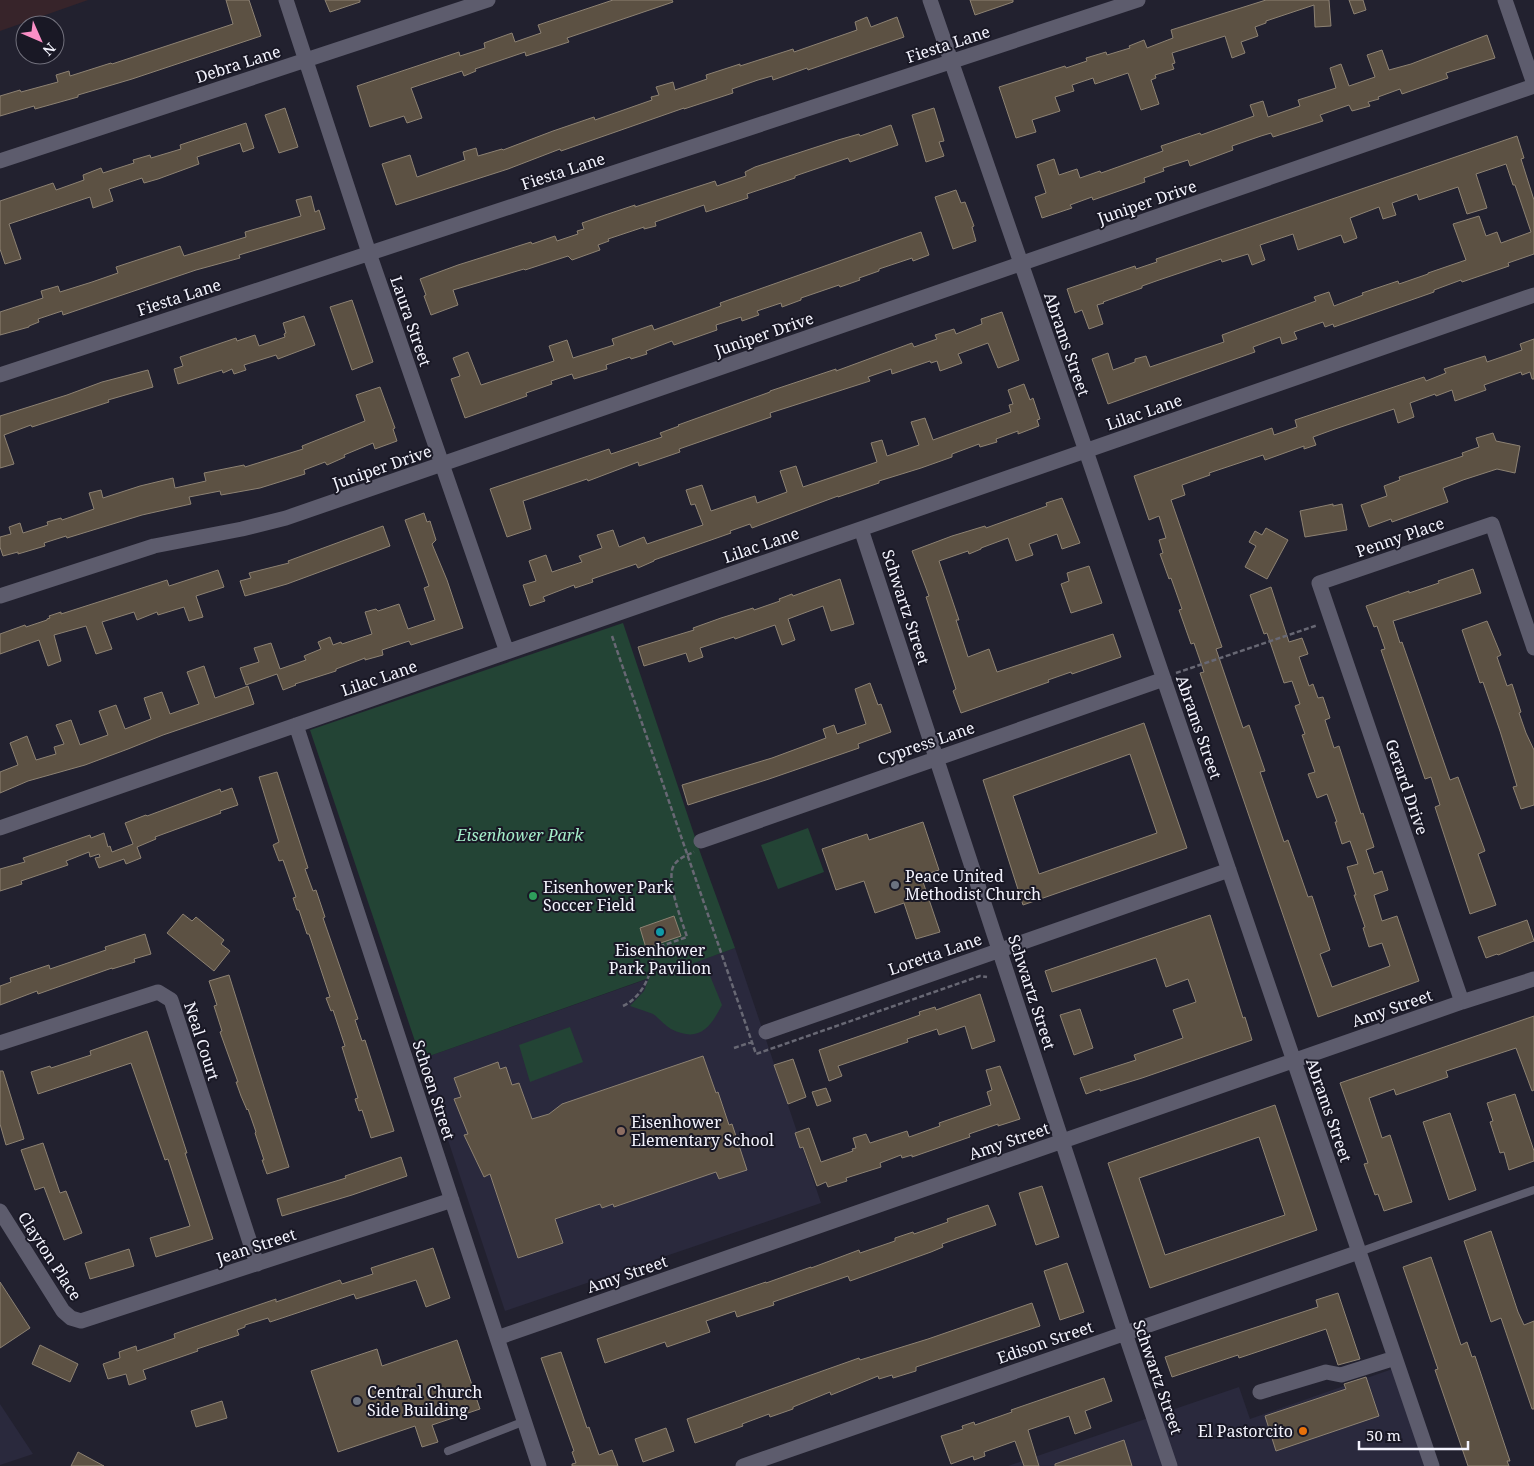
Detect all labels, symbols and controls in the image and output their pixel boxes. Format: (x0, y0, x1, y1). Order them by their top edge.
north arrow (15, 15, 65, 65)
street label: Fiesta Lane (903, 20, 993, 68)
text: N (39, 39, 60, 60)
street label: Debra Lane (193, 40, 283, 88)
street label: Fiesta Lane (518, 147, 608, 195)
street label: Juniper Drive (1094, 175, 1200, 230)
street label: Fiesta Lane (134, 273, 224, 321)
street label: Laura Street (385, 273, 437, 369)
street label: Abrams Street (1039, 289, 1095, 399)
street label: Juniper Drive (711, 307, 817, 362)
street label: Lilac Lane (1103, 389, 1185, 435)
street label: Juniper Drive (329, 440, 435, 495)
street label: Penny Place (1353, 512, 1447, 562)
street label: Lilac Lane (720, 522, 802, 568)
street label: Schwartz Street (877, 547, 935, 668)
street label: Lilac Lane (338, 655, 420, 701)
street label: Abrams Street (1171, 672, 1227, 782)
street label: Cypress Lane (875, 716, 977, 770)
street label: Gerard Drive (1380, 736, 1434, 838)
park label: Eisenhower Park (456, 824, 584, 846)
place label: Peace United Methodist Church (905, 865, 1041, 905)
place label: Eisenhower Park Soccer Field (543, 876, 674, 916)
marker: Peace United Methodist Church (889, 879, 901, 891)
marker: Eisenhower Park Soccer Field (527, 890, 539, 902)
marker: Eisenhower Park Pavilion (654, 926, 666, 938)
street label: Loretta Lane (885, 928, 985, 980)
street label: Schwartz Street (1003, 932, 1061, 1053)
place label: Eisenhower Park Pavilion (609, 939, 711, 979)
street label: Amy Street (1349, 984, 1436, 1032)
street label: Neal Court (179, 999, 225, 1083)
street label: Schoen Street (408, 1037, 461, 1143)
street label: Abrams Street (1301, 1055, 1357, 1165)
place label: Eisenhower Elementary School (631, 1111, 774, 1151)
street label: Amy Street (966, 1117, 1053, 1165)
marker: Eisenhower Elementary School (615, 1125, 627, 1137)
street label: Clayton Place (13, 1207, 87, 1305)
street label: Jean Street (212, 1223, 299, 1270)
street label: Amy Street (584, 1250, 671, 1298)
street label: Edison Street (994, 1315, 1096, 1369)
street label: Schwartz Street (1128, 1317, 1188, 1437)
place label: Central Church Side Building (367, 1381, 482, 1421)
marker: Central Church Side Building (351, 1395, 363, 1407)
scale bar (1359, 1418, 1468, 1450)
place label: El Pastorcito (1198, 1420, 1293, 1442)
marker: El Pastorcito (1297, 1425, 1309, 1437)
text: 50 m (1366, 1425, 1401, 1445)

